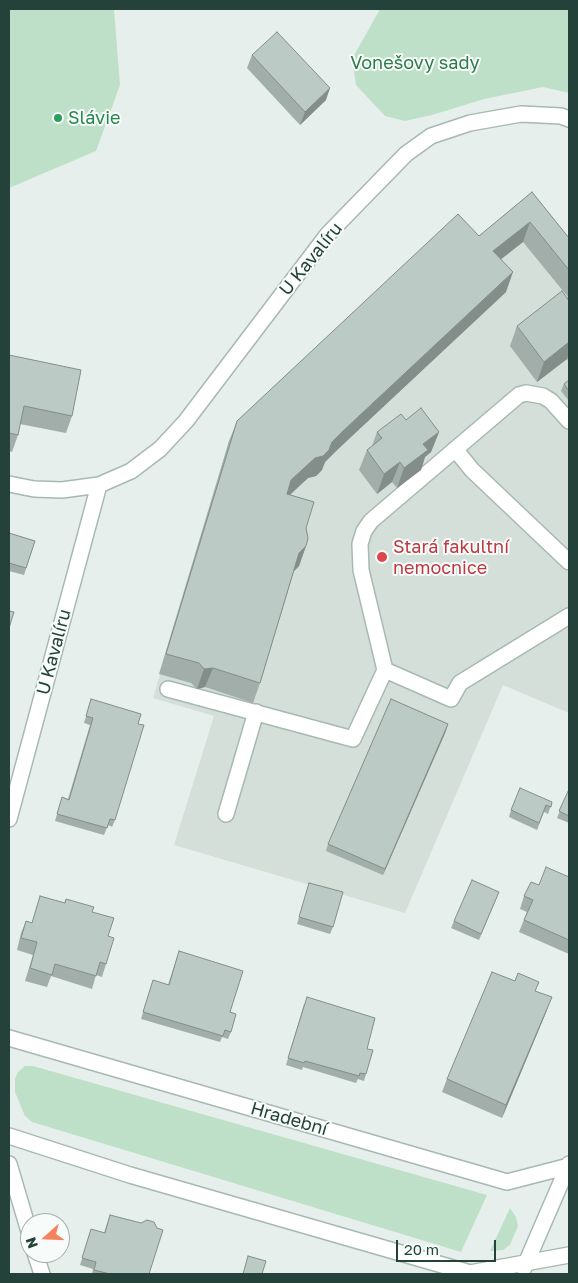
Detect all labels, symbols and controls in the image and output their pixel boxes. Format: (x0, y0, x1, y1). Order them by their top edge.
park label: Vonešovy sady (350, 52, 480, 74)
place label: Slávie (68, 107, 120, 129)
marker: Slávie (52, 112, 64, 124)
street label: U Kavalíru (275, 218, 347, 300)
place label: Stará fakultní nemocnice (393, 536, 509, 578)
marker: Stará fakultní nemocnice (375, 550, 389, 564)
street label: U Kavalíru (32, 607, 76, 697)
street label: Hradební (248, 1098, 330, 1140)
north arrow (20, 1213, 70, 1263)
scale bar (398, 1230, 498, 1262)
text: N (22, 1235, 41, 1251)
text: 20 m (404, 1240, 439, 1258)

